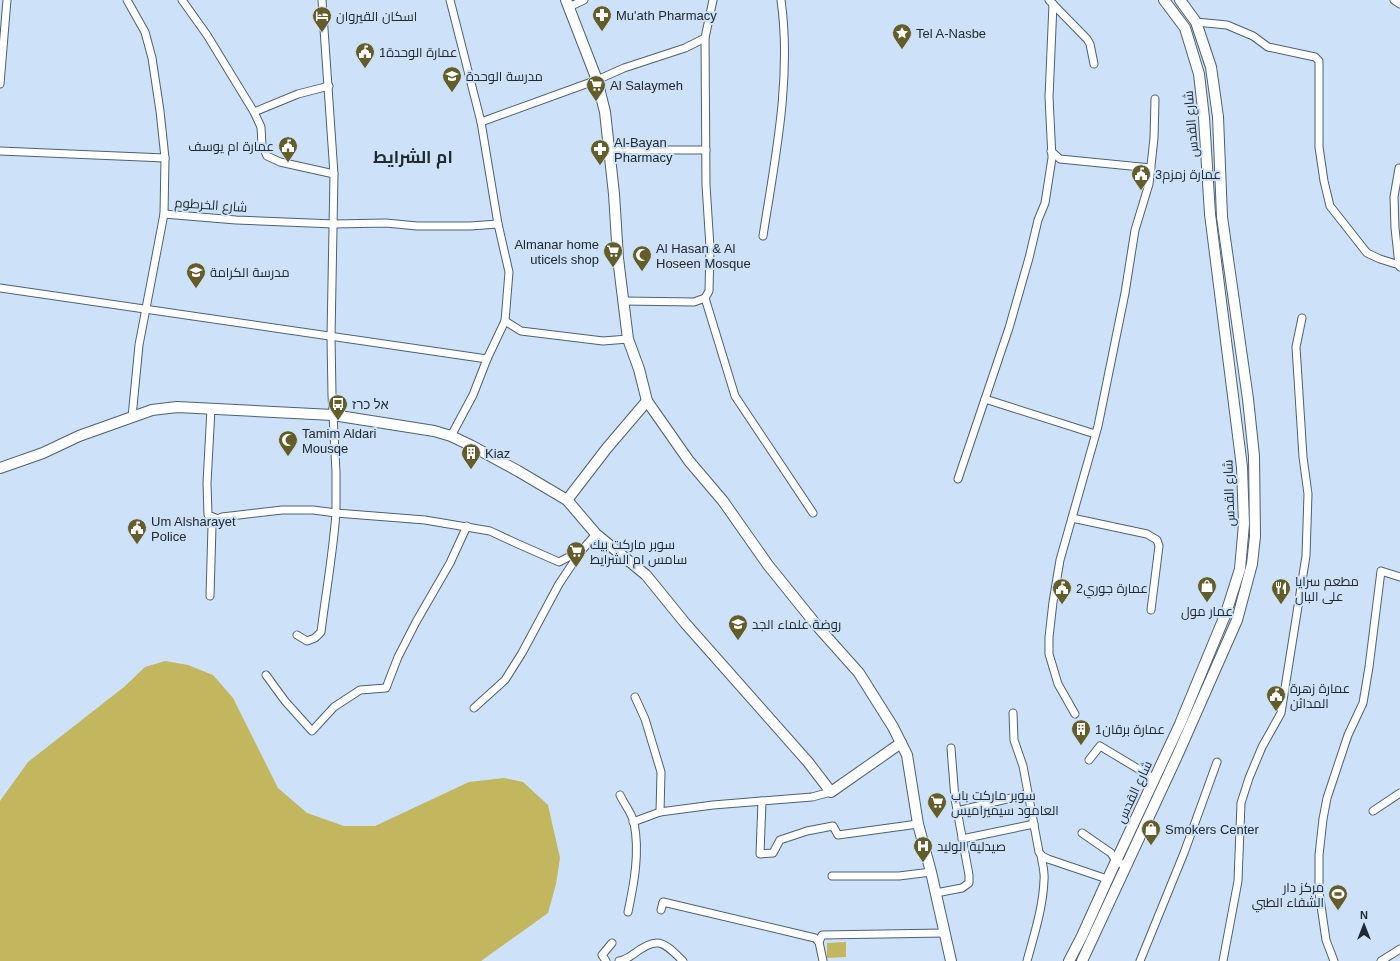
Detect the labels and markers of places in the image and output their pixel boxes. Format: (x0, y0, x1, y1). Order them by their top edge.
pharmacy icon: Mu'ath Pharmacy (591, 4, 613, 32)
hotel icon: اسكان القيروان (311, 5, 333, 33)
place label: Mu'ath Pharmacy (616, 8, 717, 23)
place label: اسكان القيروان (336, 9, 417, 24)
place icon: Tel A-Nasbe (891, 22, 913, 50)
place label: Tel A-Nasbe (916, 26, 986, 41)
public building icon: عمارة الوحدة1 (354, 41, 376, 69)
place label: عمارة الوحدة1 (379, 45, 458, 60)
school or university icon: مدرسة الوحدة (441, 65, 463, 93)
place label: مدرسة الوحدة (466, 69, 543, 84)
supermarket icon: Al Salaymeh (585, 74, 607, 102)
place label: Al Salaymeh (610, 78, 683, 93)
public building icon: عمارة ام يوسف (277, 135, 299, 163)
place label: Al-Bayan Pharmacy (614, 135, 673, 165)
pharmacy icon: Al-Bayan Pharmacy (589, 138, 611, 166)
place label: عمارة ام يوسف (188, 139, 274, 156)
public building icon: عمارة زمزم3 (1130, 163, 1152, 191)
place label: عمارة زمزم3 (1155, 167, 1221, 184)
place label: Almanar home uticels shop (514, 237, 599, 267)
supermarket icon: Almanar home uticels shop (602, 240, 624, 268)
place label: Al Hasan & Al Hoseen Mosque (656, 241, 751, 271)
mosque icon: Al Hasan & Al Hoseen Mosque (631, 244, 653, 272)
school or university icon: مدرسة الكرامة (185, 261, 207, 289)
place label: مدرسة الكرامة (210, 265, 289, 280)
bus stop icon: אל כרז (327, 393, 349, 421)
place label: אל כרז (352, 397, 389, 412)
place label: Tamim Aldari Mousqe (302, 426, 377, 456)
mosque icon: Tamim Aldari Mousqe (277, 429, 299, 457)
building icon: Kiaz (460, 442, 482, 470)
place label: Kiaz (485, 446, 510, 461)
place label: Um Alsharayet Police (151, 514, 236, 544)
public building icon: Um Alsharayet Police (126, 517, 148, 545)
place label: سوبر ماركت بيك سامس ام الشرايط (590, 537, 687, 569)
supermarket icon: سوبر ماركت بيك سامس ام الشرايط (565, 540, 587, 568)
place label: مطعم سرايا على البال (1295, 574, 1359, 605)
shop icon: عمار مول (1196, 575, 1218, 603)
public building icon: عمارة جوري2 (1051, 577, 1073, 605)
restaurant icon: مطعم سرايا على البال (1270, 577, 1292, 605)
place label: عمارة جوري2 (1076, 581, 1148, 599)
place label: عمار مول (1181, 604, 1233, 620)
school or university icon: روضة علماء الجد (727, 613, 749, 641)
place label: روضة علماء الجد (752, 617, 841, 632)
place label: عمارة زهرة المدائن (1290, 681, 1350, 711)
public building icon: عمارة زهرة المدائن (1265, 684, 1287, 712)
building icon: 1عمارة برقان (1070, 718, 1092, 746)
place label: 1عمارة برقان (1095, 722, 1165, 737)
place label: سوبر ماركت باب العامود سيميراميس (951, 788, 1059, 818)
supermarket icon: سوبر ماركت باب العامود سيميراميس (926, 791, 948, 819)
shop icon: Smokers Center (1140, 818, 1162, 846)
place label: Smokers Center (1165, 822, 1260, 837)
hospital icon: صيدلية الوليد (912, 835, 934, 863)
place label: صيدلية الوليد (937, 839, 1006, 854)
place label: مركز دار الشفاء الطبي (1252, 880, 1324, 913)
sports icon: مركز دار الشفاء الطبي (1327, 883, 1349, 911)

